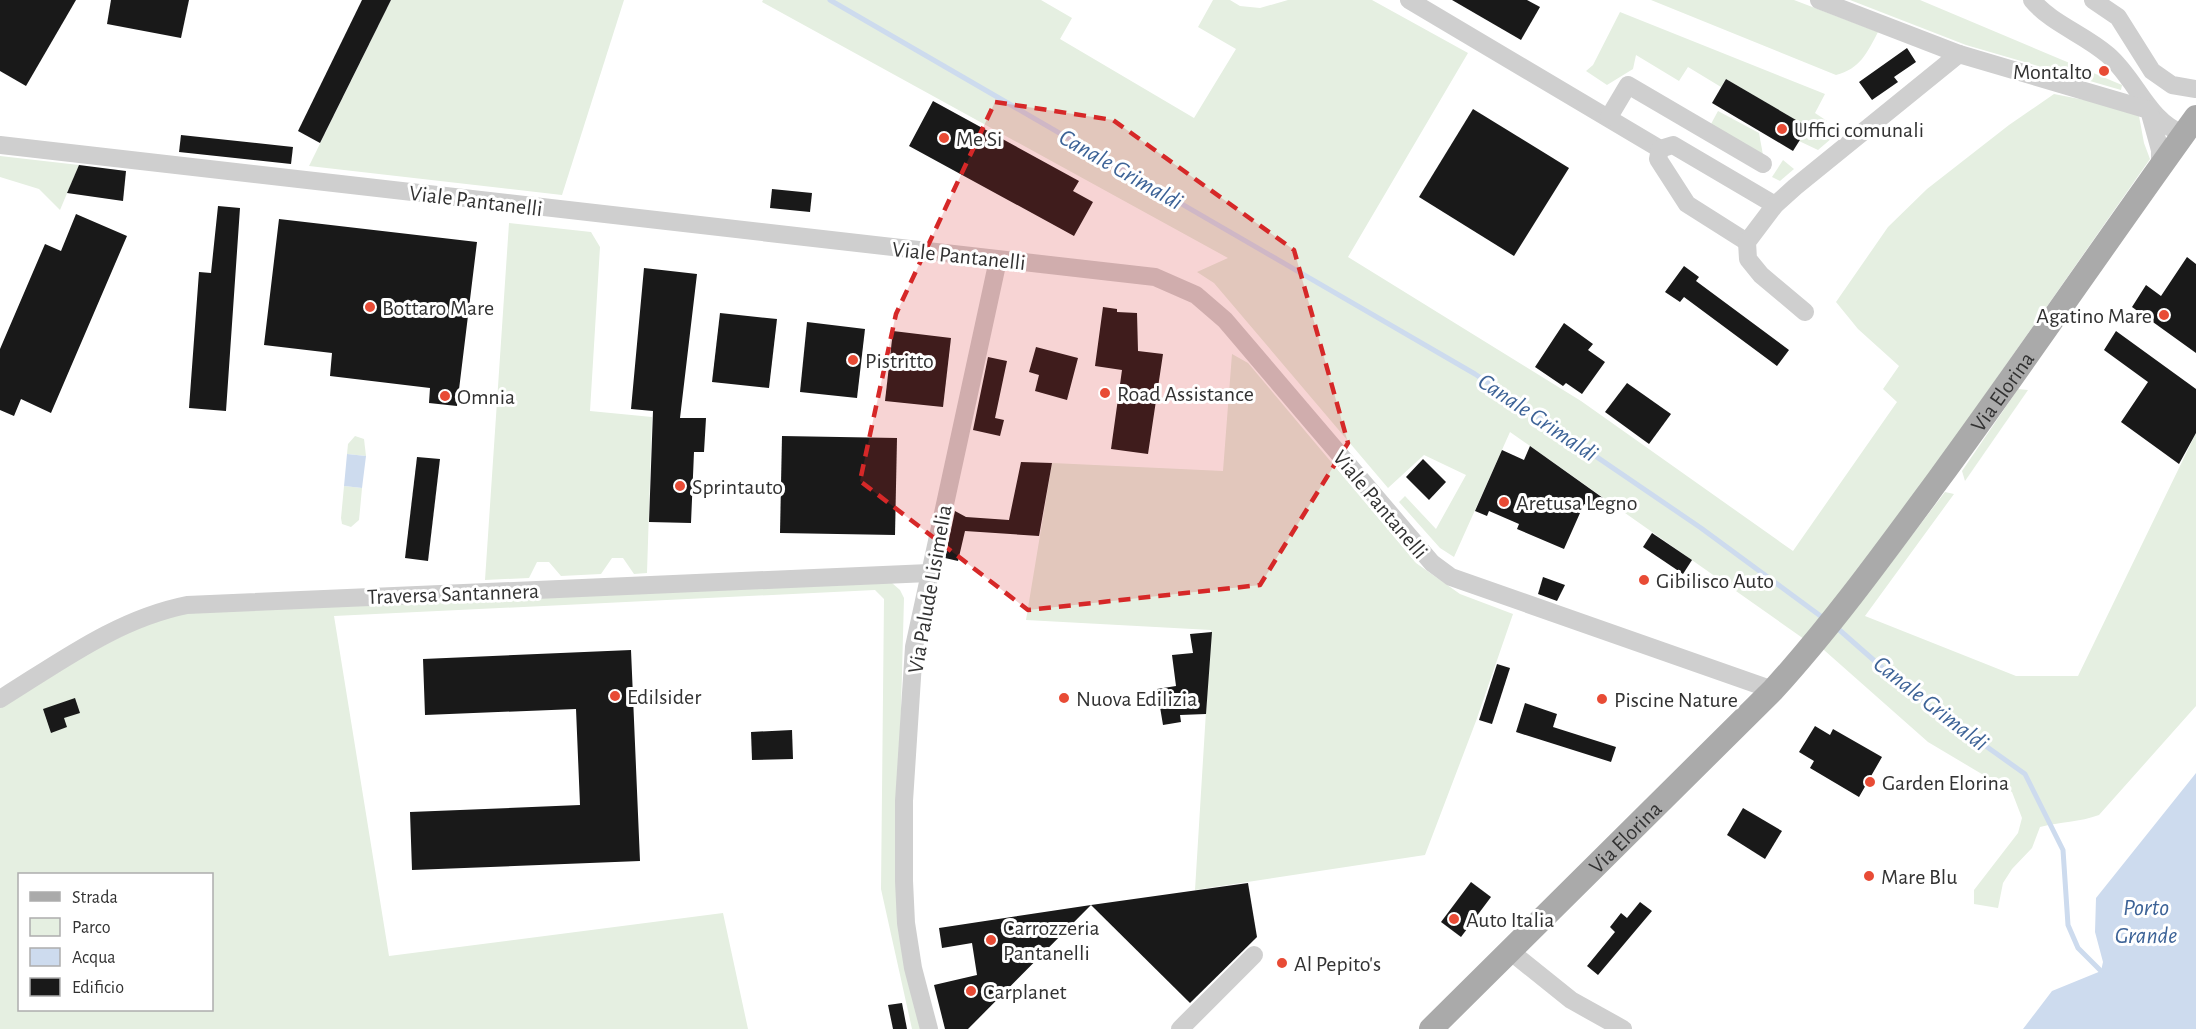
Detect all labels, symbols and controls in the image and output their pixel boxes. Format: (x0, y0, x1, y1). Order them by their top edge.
place label: Montalto (2013, 61, 2092, 83)
marker: Montalto (2097, 64, 2111, 78)
place label: Uffici comunali (1794, 119, 1924, 141)
marker: Uffici comunali (1775, 122, 1789, 136)
water label: Canale Grimaldi (1055, 125, 1186, 215)
place label: Me Si (956, 128, 1002, 150)
marker: Me Si (937, 131, 951, 145)
street label: Viale Pantanelli (408, 182, 544, 220)
street label: Viale Pantanelli (891, 238, 1027, 274)
place label: Bottaro Mare (382, 297, 494, 319)
marker: Bottaro Mare (363, 300, 377, 314)
place label: Agatino Mare (2036, 305, 2152, 327)
marker: Agatino Mare (2157, 308, 2171, 322)
street label: Via Elorina (1967, 348, 2038, 436)
place label: Pistritto (865, 350, 934, 372)
marker: Pistritto (846, 353, 860, 367)
water label: Canale Grimaldi (1473, 369, 1601, 466)
place label: Road Assistance (1117, 383, 1254, 405)
place label: Omnia (457, 386, 515, 408)
marker: Road Assistance (1098, 386, 1112, 400)
marker: Omnia (438, 389, 452, 403)
street label: Viale Pantanelli (1329, 446, 1432, 563)
place label: Sprintauto (692, 476, 783, 498)
marker: Sprintauto (673, 479, 687, 493)
place label: Aretusa Legno (1516, 492, 1638, 514)
marker: Aretusa Legno (1497, 495, 1511, 509)
street label: Via Palude Lisimelia (904, 503, 956, 675)
place label: Gibilisco Auto (1656, 570, 1774, 592)
marker: Gibilisco Auto (1637, 573, 1651, 587)
street label: Traversa Santannera (367, 580, 539, 608)
water label: Canale Grimaldi (1869, 652, 1992, 756)
place label: Edilsider (627, 686, 701, 708)
place label: Nuova Edilizia (1076, 688, 1197, 710)
marker: Edilsider (608, 689, 622, 703)
place label: Piscine Nature (1614, 689, 1738, 711)
marker: Nuova Edilizia (1057, 691, 1071, 705)
marker: Piscine Nature (1595, 692, 1609, 706)
place label: Garden Elorina (1882, 772, 2009, 794)
marker: Garden Elorina (1863, 775, 1877, 789)
street label: Via Elorina (1585, 797, 1666, 878)
place label: Mare Blu (1881, 866, 1957, 888)
marker: Mare Blu (1862, 869, 1876, 883)
legend (18, 873, 213, 1011)
text: Strada (72, 889, 118, 907)
water label: Porto Grande (2115, 896, 2177, 948)
place label: Auto Italia (1466, 909, 1554, 931)
marker: Auto Italia (1447, 912, 1461, 926)
place label: Carrozzeria Pantanelli (1003, 917, 1100, 964)
text: Parco (72, 919, 111, 937)
marker: Carrozzeria Pantanelli (984, 933, 998, 947)
text: Acqua (72, 949, 116, 967)
place label: Al Pepito's (1294, 953, 1381, 975)
marker: Al Pepito's (1275, 956, 1289, 970)
text: Edificio (72, 979, 124, 997)
place label: Carplanet (983, 981, 1067, 1003)
marker: Carplanet (964, 984, 978, 998)

